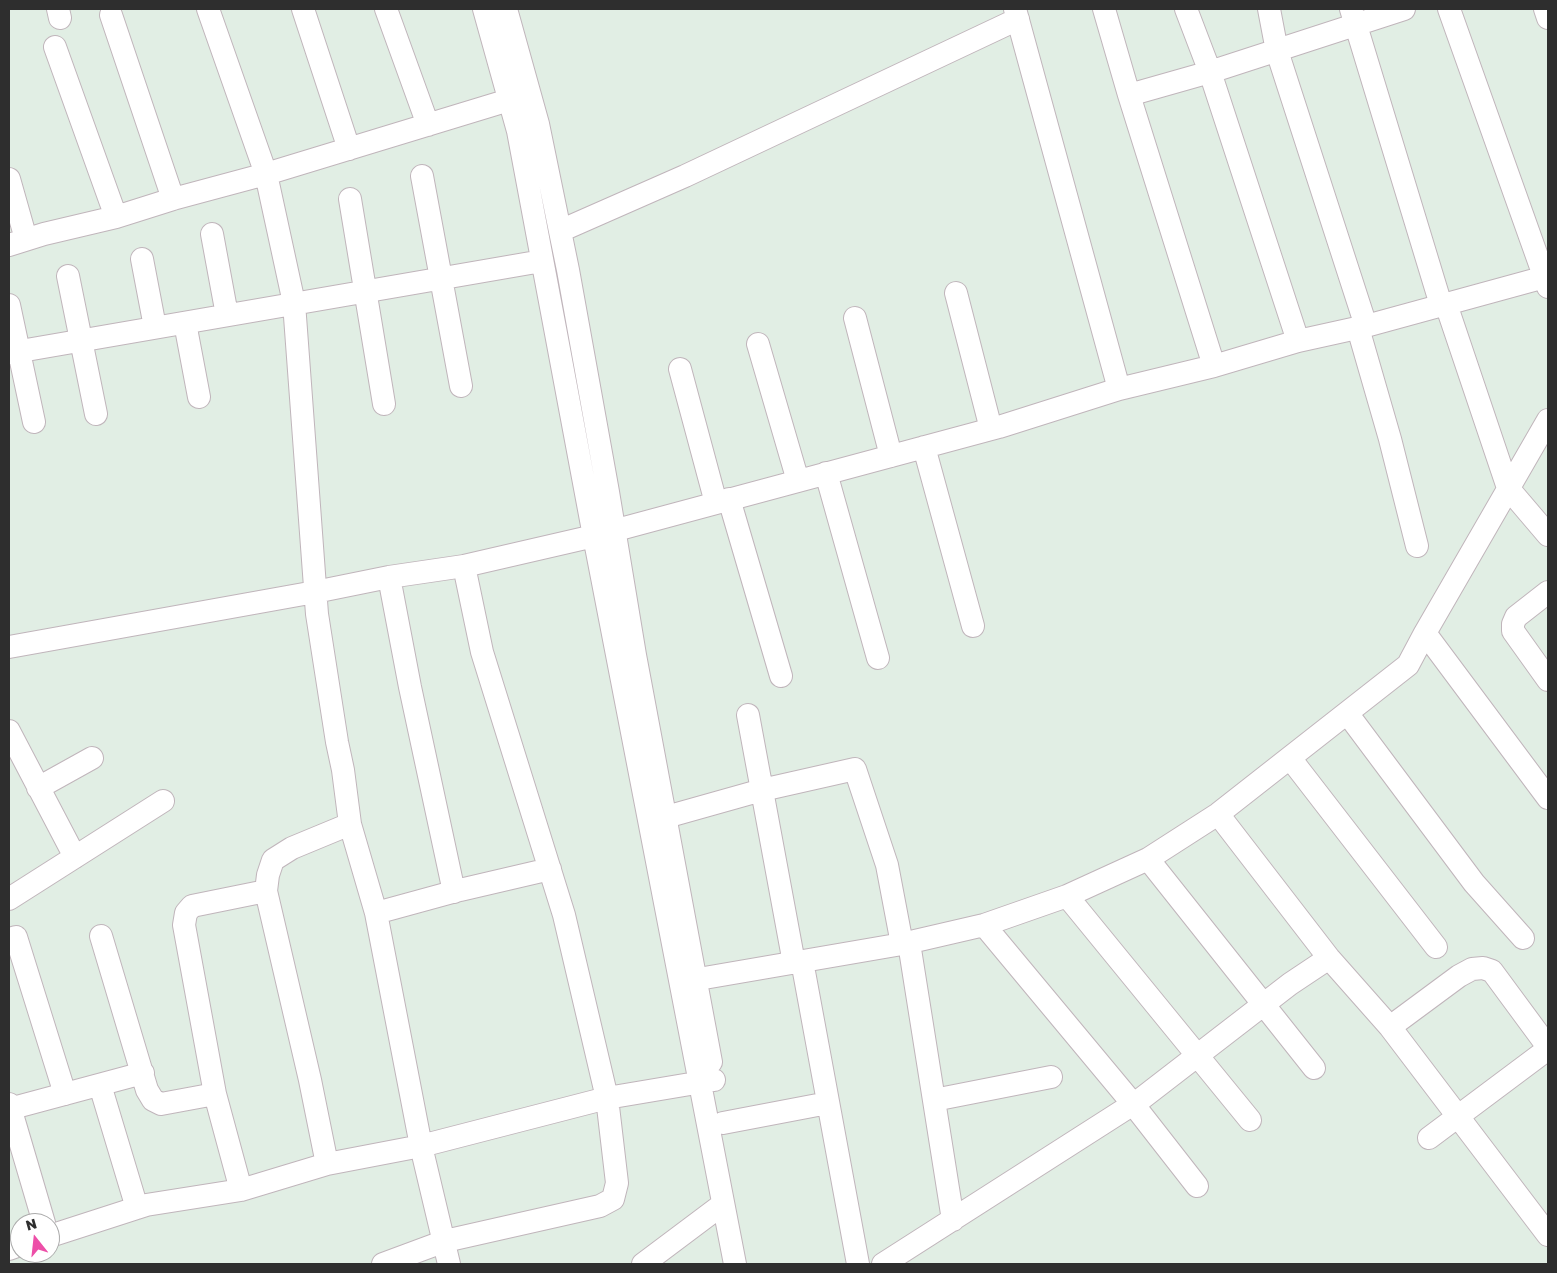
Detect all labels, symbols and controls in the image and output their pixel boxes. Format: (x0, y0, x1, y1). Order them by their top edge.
north arrow (10, 1213, 60, 1263)
text: N (24, 1214, 38, 1234)

